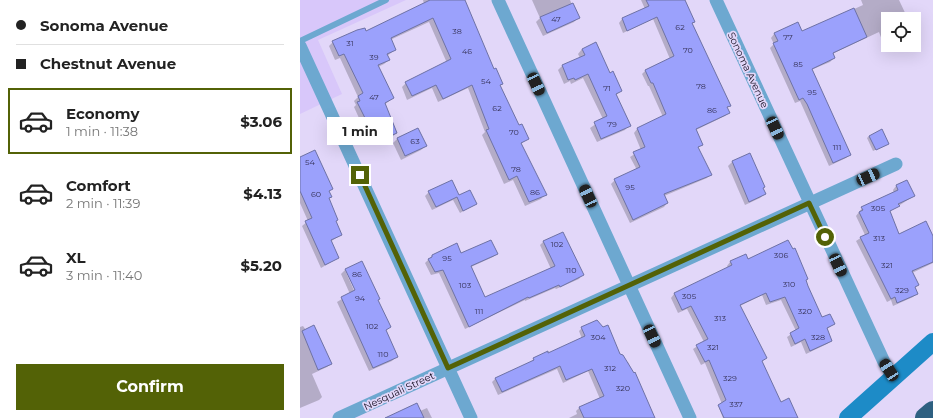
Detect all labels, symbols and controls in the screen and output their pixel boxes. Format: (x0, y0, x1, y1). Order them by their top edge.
map controls (881, 12, 921, 52)
button: locate (881, 12, 921, 52)
house number: 47 (551, 14, 561, 24)
text: Sonoma Avenue (40, 16, 168, 35)
house number: 62 (675, 22, 685, 32)
house number: 38 (452, 26, 462, 36)
street label: Sonoma Avenue (725, 30, 771, 110)
house number: 77 (783, 32, 793, 42)
house number: 31 (346, 38, 354, 48)
house number: 70 (683, 45, 693, 55)
house number: 46 (462, 46, 472, 56)
house number: 39 (369, 52, 379, 62)
text: Chestnut Avenue (40, 54, 176, 73)
house number: 85 (793, 59, 803, 69)
car (525, 71, 547, 97)
house number: 54 (481, 76, 492, 86)
house number: 78 (696, 81, 706, 91)
house number: 71 (603, 83, 611, 93)
house number: 95 (807, 87, 817, 97)
house number: 47 (369, 92, 379, 102)
icon: car (18, 103, 54, 139)
house number: 62 (492, 103, 502, 113)
text: Economy (66, 104, 139, 123)
house number: 86 (707, 105, 717, 115)
text: $3.06 (240, 112, 282, 131)
car (764, 115, 786, 141)
callout: 1 min (327, 117, 393, 145)
house number: 79 (607, 119, 617, 129)
text: 1 min · 11:38 (66, 123, 138, 139)
text: 1 min (342, 123, 378, 139)
house number: 70 (509, 127, 519, 137)
house number: 63 (410, 136, 420, 146)
house number: 111 (833, 142, 841, 152)
house number: 54 (305, 157, 316, 167)
house number: 78 (511, 164, 521, 174)
route end (351, 166, 369, 184)
car (855, 167, 881, 187)
icon: car (18, 175, 54, 211)
text: Comfort (66, 176, 131, 195)
house number: 95 (625, 182, 635, 192)
car (577, 183, 599, 209)
text: $4.13 (243, 184, 282, 203)
house number: 86 (530, 187, 540, 197)
house number: 60 (311, 189, 321, 199)
text: 2 min · 11:39 (66, 195, 140, 211)
house number: 305 (871, 203, 886, 213)
route start (816, 228, 834, 246)
house number: 313 (873, 233, 885, 243)
house number: 102 (551, 239, 564, 249)
icon: car (18, 247, 54, 283)
text: XL (66, 248, 85, 267)
house number: 306 (774, 250, 788, 260)
car (827, 252, 849, 278)
house number: 95 (442, 253, 452, 263)
text: $5.20 (240, 256, 282, 275)
house number: 321 (881, 260, 893, 270)
house number: 110 (565, 265, 577, 275)
text: 3 min · 11:40 (66, 267, 142, 283)
house number: 86 (352, 269, 362, 279)
house number: 310 (783, 279, 795, 289)
house number: 103 (459, 280, 472, 290)
house number: 329 (895, 285, 909, 295)
house number: 305 (682, 291, 697, 301)
house number: 94 (355, 293, 366, 303)
house number: 111 (475, 306, 483, 316)
house number: 320 (798, 306, 812, 316)
house number: 313 (714, 313, 726, 323)
house number: 102 (366, 321, 379, 331)
car (641, 323, 663, 349)
house number: 304 (590, 332, 606, 342)
house number: 328 (811, 332, 825, 342)
house number: 321 (707, 342, 719, 352)
house number: 110 (377, 349, 389, 359)
car (877, 357, 901, 383)
house number: 312 (604, 363, 616, 373)
button: Confirm (16, 364, 284, 410)
street label: Nesquali Street (362, 369, 436, 413)
house number: 329 (723, 373, 737, 383)
house number: 320 (616, 383, 630, 393)
house number: 337 (729, 399, 743, 409)

